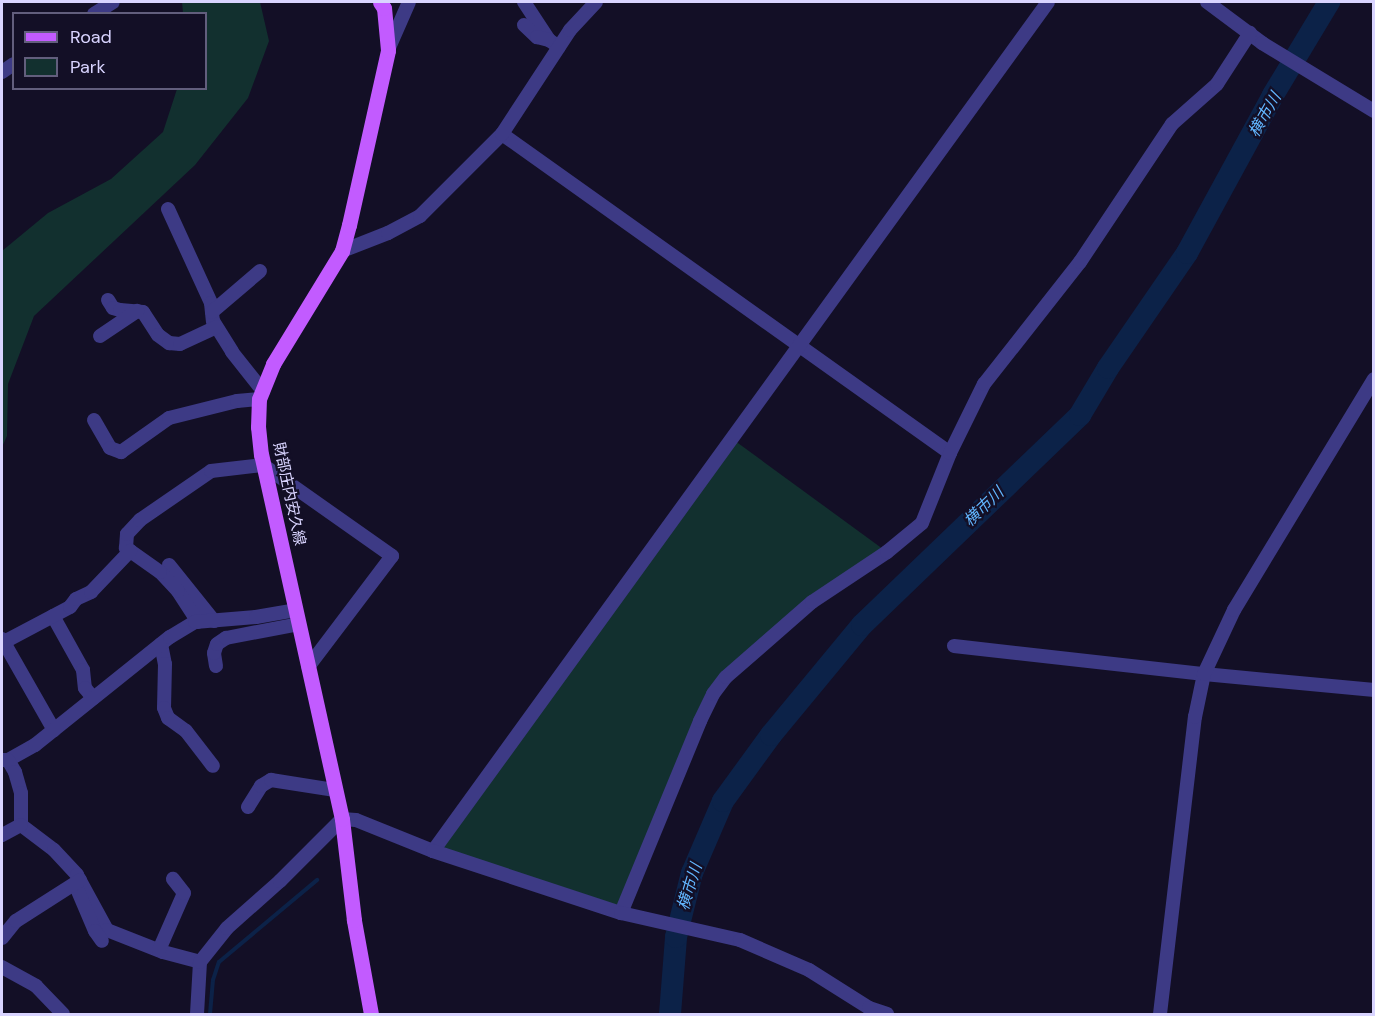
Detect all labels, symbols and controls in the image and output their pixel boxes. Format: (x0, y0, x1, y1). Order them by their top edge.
legend (12, 12, 207, 90)
text: Road (70, 25, 112, 49)
text: Park (70, 55, 106, 79)
water label: 横市川 (1245, 89, 1285, 141)
street label: 財部庄内安久線 (269, 441, 309, 547)
water label: 横市川 (960, 483, 1008, 531)
water label: 横市川 (674, 861, 706, 913)

